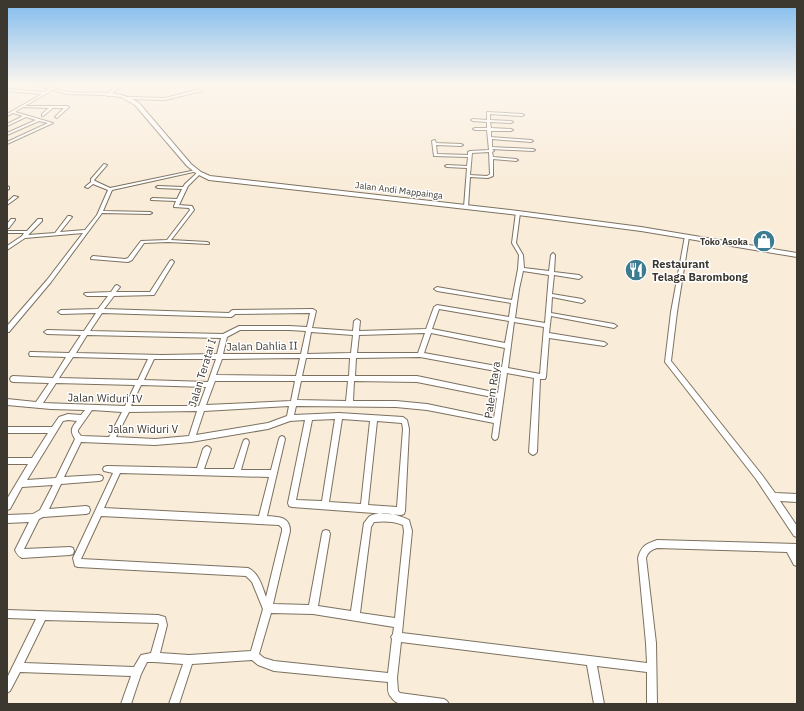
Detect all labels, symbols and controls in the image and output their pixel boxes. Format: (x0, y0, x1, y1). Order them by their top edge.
street label: Jalan Andi Mappainga (354, 179, 444, 201)
shop icon: Toko Asoka (751, 228, 777, 254)
place label: Toko Asoka (700, 236, 748, 247)
restaurant icon: Restaurant Telaga Barombong (623, 257, 649, 283)
place label: Restaurant Telaga Barombong (652, 257, 749, 284)
street label: Jalan Teratai I (185, 337, 219, 409)
street label: Jalan Dahlia II (226, 338, 298, 354)
street label: Palem Raya (481, 360, 503, 420)
street label: Jalan Widuri IV (67, 390, 143, 406)
street label: Jalan Widuri V (108, 422, 179, 436)

